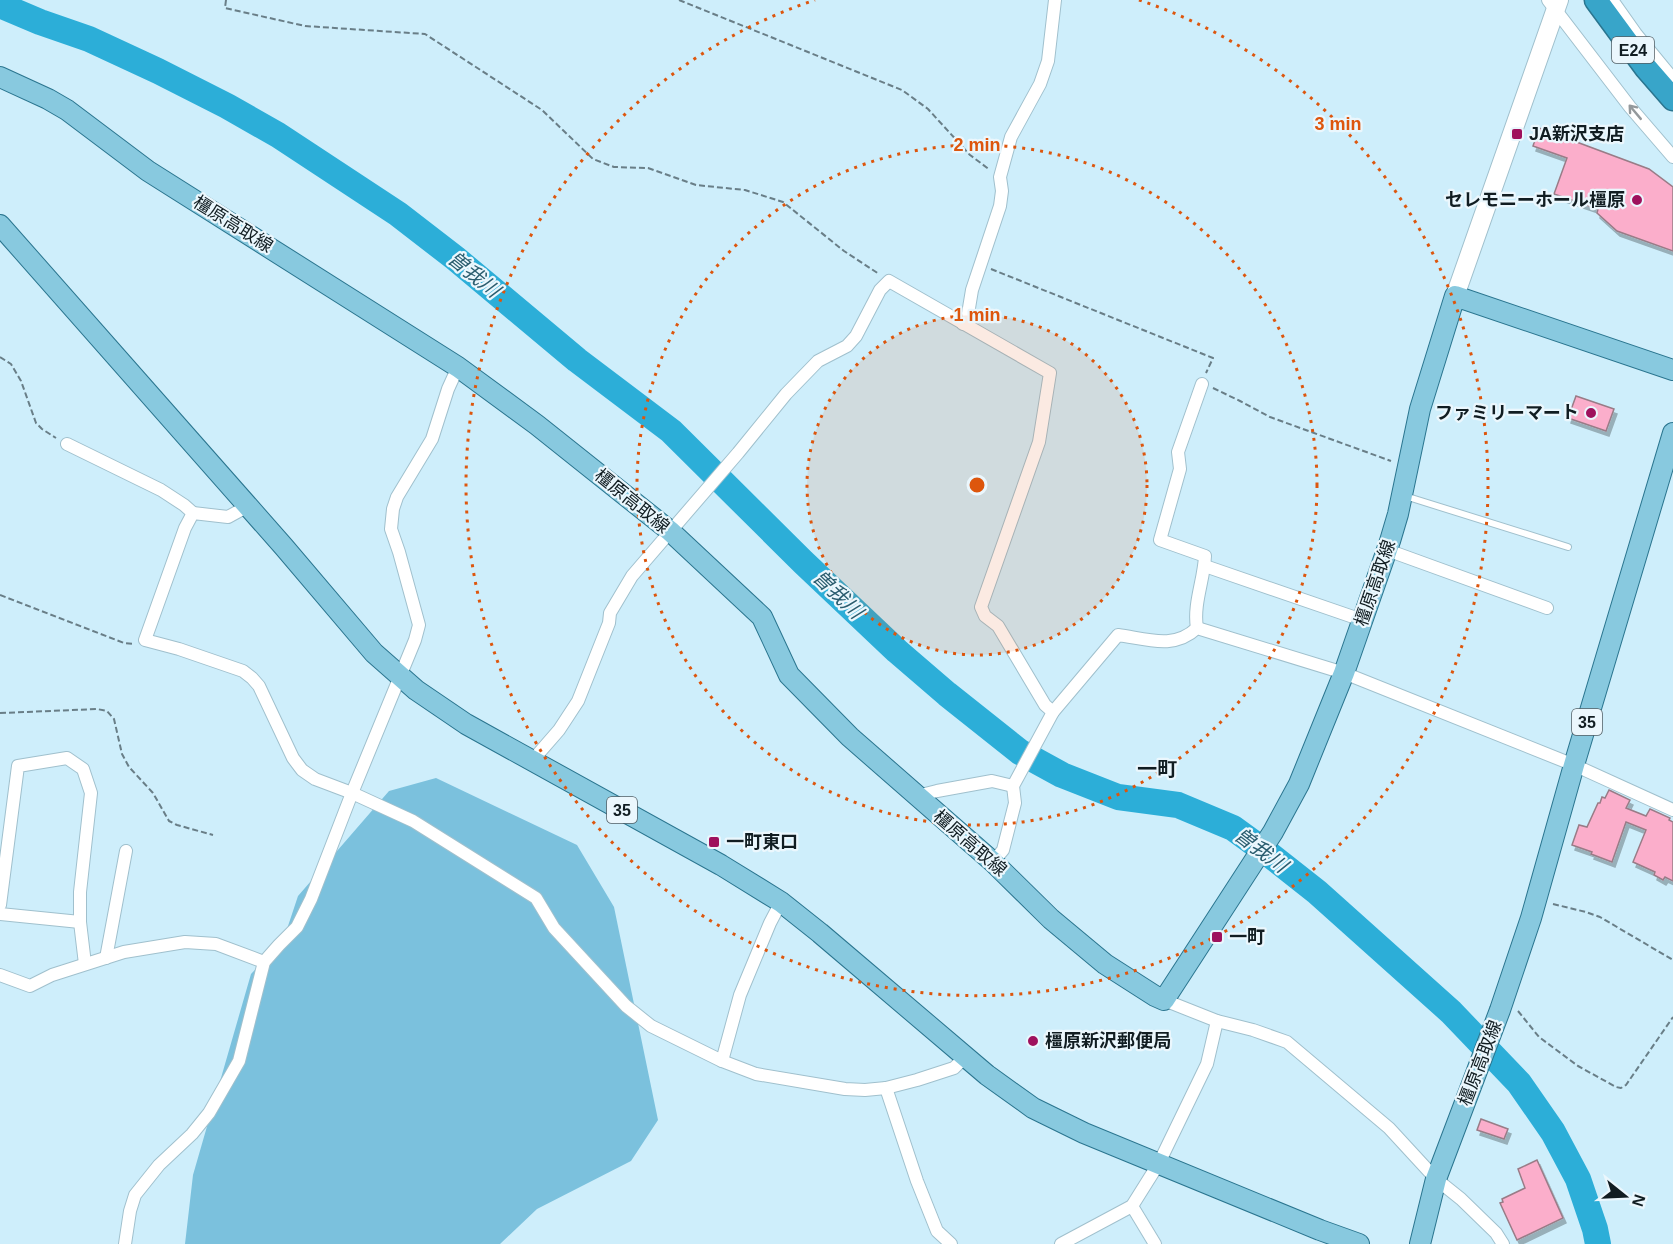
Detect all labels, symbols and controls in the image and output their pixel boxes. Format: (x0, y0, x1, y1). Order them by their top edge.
road number: E24 (1612, 37, 1654, 63)
one-way arrow (1628, 104, 1641, 120)
text: 3 min (1314, 114, 1362, 134)
place label: JA新沢支店 (1529, 124, 1624, 144)
marker: JA新沢支店 (1510, 127, 1524, 141)
text: 2 min (953, 135, 1001, 155)
place label: セレモニーホール橿原 (1445, 190, 1625, 210)
street label: 橿原高取線 (190, 192, 276, 256)
marker: セレモニーホール橿原 (1630, 193, 1644, 207)
water label: 曽我川 (444, 247, 506, 303)
text: 1 min (953, 305, 1001, 325)
place label: ファミリーマート (1435, 403, 1579, 423)
marker: ファミリーマート (1584, 406, 1598, 420)
street label: 橿原高取線 (591, 465, 673, 537)
centre of rings (967, 475, 987, 495)
street label: 橿原高取線 (1351, 537, 1399, 629)
water label: 曽我川 (809, 565, 869, 624)
road number: 35 (1572, 709, 1602, 735)
district label: 一町 (1137, 758, 1177, 780)
road number: 35 (607, 797, 637, 823)
street label: 橿原高取線 (929, 806, 1011, 880)
water label: 曽我川 (1230, 823, 1293, 878)
place label: 一町東口 (726, 832, 798, 852)
marker: 一町東口 (707, 835, 721, 849)
place label: 一町 (1229, 927, 1265, 947)
marker: 一町 (1210, 930, 1224, 944)
street label: 橿原高取線 (1455, 1017, 1505, 1109)
place label: 橿原新沢郵便局 (1045, 1031, 1171, 1051)
marker: 橿原新沢郵便局 (1026, 1034, 1040, 1048)
north arrow (1595, 1166, 1655, 1226)
text: N (1629, 1192, 1649, 1209)

